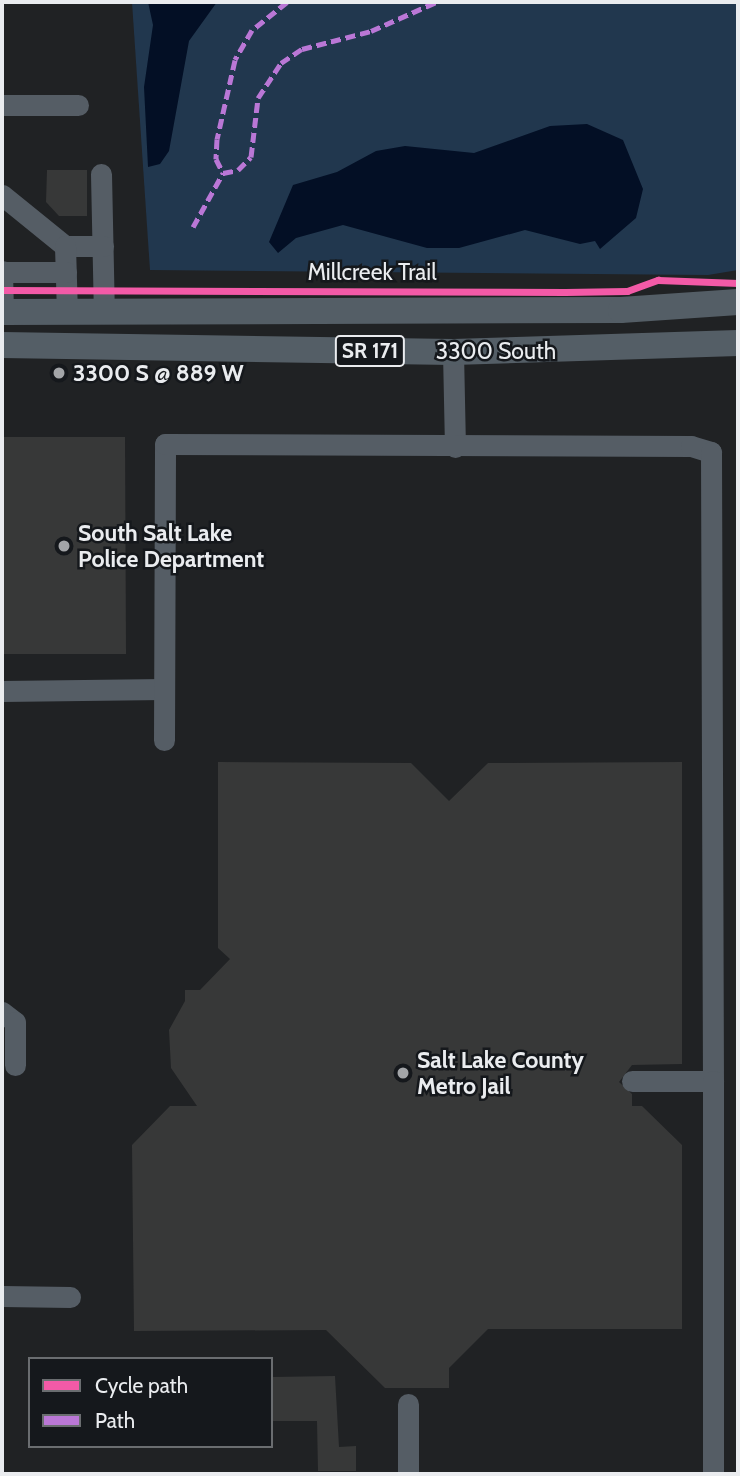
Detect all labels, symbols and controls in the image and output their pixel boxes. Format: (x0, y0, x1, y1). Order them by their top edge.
street label: Millcreek Trail (307, 258, 437, 286)
road number: SR 171 (333, 334, 407, 368)
street label: 3300 South (436, 337, 556, 365)
place label: 3300 S @ 889 W (73, 359, 244, 387)
marker: 3300 S @ 889 W (51, 365, 67, 381)
place label: South Salt Lake Police Department (78, 519, 264, 573)
marker: South Salt Lake Police Department (56, 538, 72, 554)
place label: Salt Lake County Metro Jail (417, 1046, 584, 1100)
marker: Salt Lake County Metro Jail (395, 1065, 411, 1081)
legend (28, 1357, 273, 1448)
text: Cycle path (95, 1373, 188, 1398)
text: Path (95, 1408, 135, 1433)

